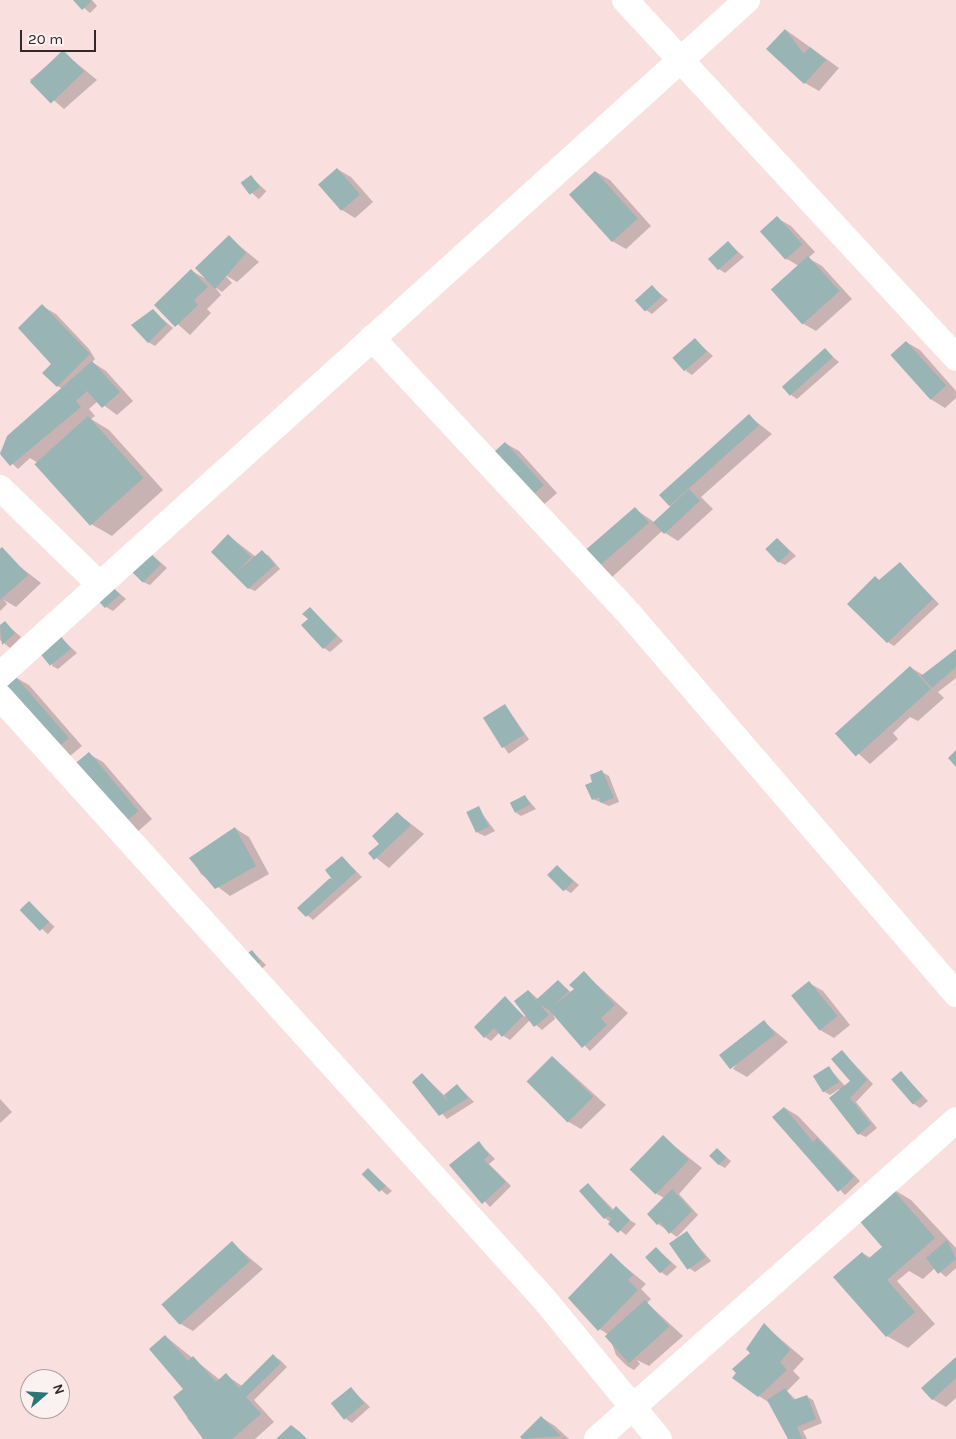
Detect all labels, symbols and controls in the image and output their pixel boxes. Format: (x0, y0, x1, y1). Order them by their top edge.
scale bar (22, 20, 99, 52)
text: 20 m (28, 30, 63, 48)
north arrow (20, 1369, 70, 1419)
text: N (49, 1382, 68, 1397)

